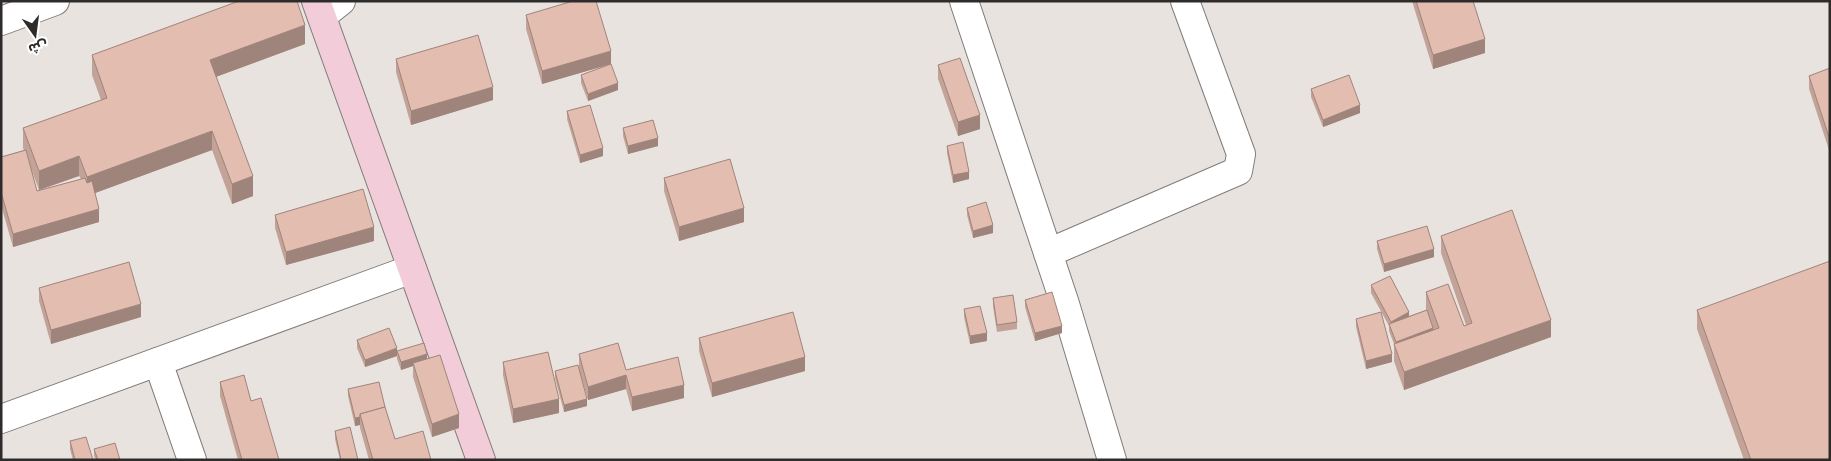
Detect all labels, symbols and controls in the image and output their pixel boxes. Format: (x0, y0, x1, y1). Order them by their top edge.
north arrow (10, 10, 60, 60)
text: ش (27, 37, 50, 59)

